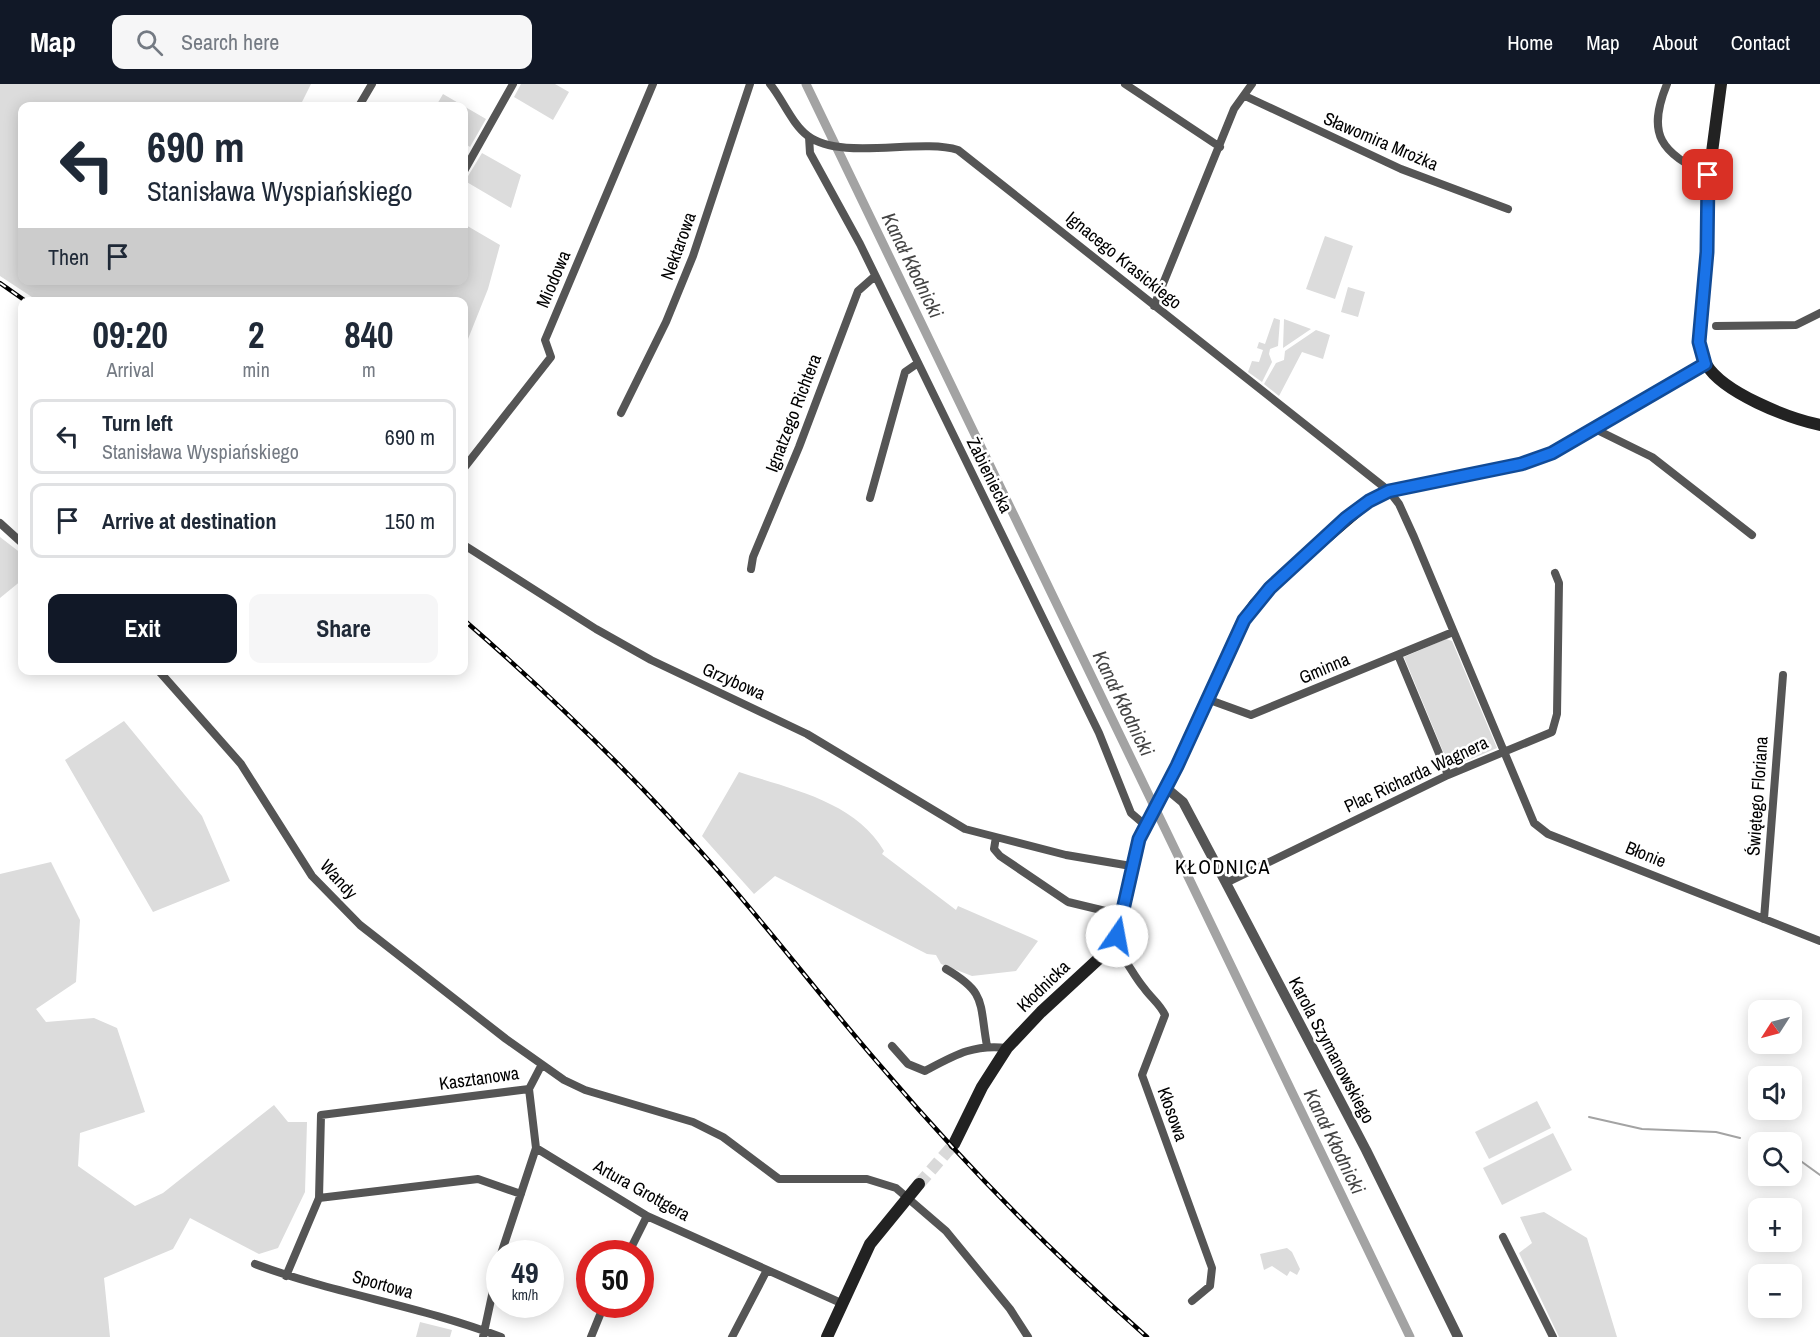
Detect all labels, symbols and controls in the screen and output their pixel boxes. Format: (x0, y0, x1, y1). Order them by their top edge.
search box (112, 15, 532, 69)
text: Map (30, 23, 76, 61)
icon: search (133, 26, 166, 59)
text: Search here (181, 27, 279, 57)
text: Home (1507, 28, 1553, 57)
text: Map (1586, 28, 1620, 57)
text: About (1653, 28, 1698, 57)
text: Contact (1731, 28, 1790, 57)
street label: Sławomira Mrożka (1320, 106, 1442, 176)
text: 690 m (147, 119, 245, 175)
icon: left (48, 126, 126, 204)
pin (1682, 149, 1733, 200)
icon: arrive (1691, 158, 1724, 191)
text: Stanisława Wyspiańskiego (147, 173, 413, 209)
street label: Ignacego Krasickiego (1061, 205, 1187, 315)
water label: Kanał Kłodnicki (876, 208, 950, 323)
street label: Nektarowa (654, 209, 702, 283)
icon: arrive (101, 240, 134, 273)
text: Then (48, 242, 89, 272)
street label: Miodowa (530, 247, 576, 311)
text: 09:20 (92, 311, 168, 359)
text: 2 (248, 311, 264, 359)
text: 840 (344, 311, 394, 359)
street label: Ignatzego Richtera (759, 350, 827, 476)
text: Arrival (107, 356, 154, 383)
text: min (242, 356, 270, 383)
text: m (362, 356, 376, 383)
text: Turn left (102, 408, 173, 438)
icon: left (51, 420, 84, 453)
text: 690 m (385, 422, 435, 452)
street label: Żabieniecka (961, 433, 1019, 517)
text: Stanisława Wyspiańskiego (102, 438, 299, 465)
icon: arrive (51, 504, 84, 537)
text: Arrive at destination (102, 506, 276, 536)
text: 150 m (385, 506, 435, 536)
button: Exit (48, 594, 237, 663)
button: Share (249, 594, 438, 663)
water label: Kanał Kłodnicki (1087, 646, 1161, 761)
street label: Gminna (1295, 646, 1353, 690)
street label: Grzybowa (699, 656, 769, 706)
street label: Plac Richarda Wagnera (1340, 730, 1492, 818)
street label: Świętego Floriana (1740, 735, 1774, 857)
street label: Błonie (1622, 835, 1670, 873)
district label: KŁODNICA (1175, 853, 1271, 880)
street label: Wandy (315, 854, 364, 905)
position arrow (1085, 904, 1149, 968)
street label: Kłodnicka (1011, 954, 1075, 1018)
street label: Karola Szymanowskiego (1283, 972, 1381, 1128)
north arrow (1748, 1000, 1802, 1054)
map controls (1748, 1000, 1802, 1318)
street label: Kasztanowa (437, 1060, 521, 1096)
button: sound (1748, 1066, 1802, 1120)
street label: Kłosowa (1152, 1084, 1194, 1144)
water label: Kanał Kłodnicki (1298, 1084, 1372, 1199)
button: search (1748, 1132, 1802, 1186)
street label: Artura Grottgera (588, 1153, 695, 1227)
button: + (1748, 1198, 1802, 1252)
speed limit sign: 50 (576, 1240, 654, 1318)
text: 49 (511, 1252, 539, 1292)
street label: Sportowa (350, 1263, 416, 1305)
button: − (1748, 1264, 1802, 1318)
text: km/h (512, 1284, 538, 1305)

